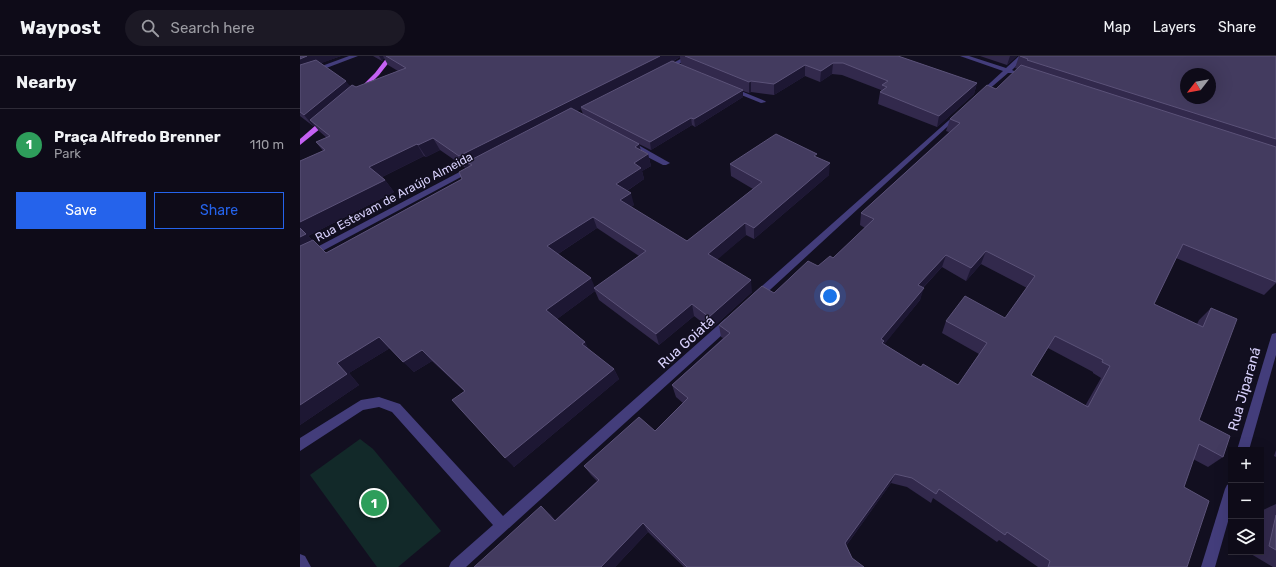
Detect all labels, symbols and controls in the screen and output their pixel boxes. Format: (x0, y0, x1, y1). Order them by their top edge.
search box (125, 10, 405, 46)
text: Waypost (20, 16, 101, 39)
icon: search (139, 17, 161, 39)
text: Search here (171, 19, 255, 37)
text: Map (1104, 19, 1131, 36)
text: Layers (1153, 19, 1196, 36)
text: Share (1218, 19, 1256, 36)
north arrow (1180, 68, 1216, 104)
text: Nearby (16, 72, 77, 92)
text: Praça Alfredo Brenner (54, 128, 221, 146)
text: 1 (26, 137, 32, 152)
text: 110 m (250, 137, 284, 152)
text: Park (54, 146, 81, 161)
street label: Rua Estevam de Araújo Almeida (313, 149, 475, 245)
button: Save (16, 192, 146, 229)
button: Share (154, 192, 284, 229)
your location (820, 286, 840, 306)
street label: Rua Goiatá (654, 312, 718, 372)
street label: Rua Jiparaná (1224, 345, 1265, 433)
map controls (1228, 447, 1264, 555)
button: + (1228, 447, 1264, 483)
button: − (1228, 483, 1264, 519)
pin: 1 (361, 488, 387, 518)
button: layers (1228, 519, 1264, 555)

